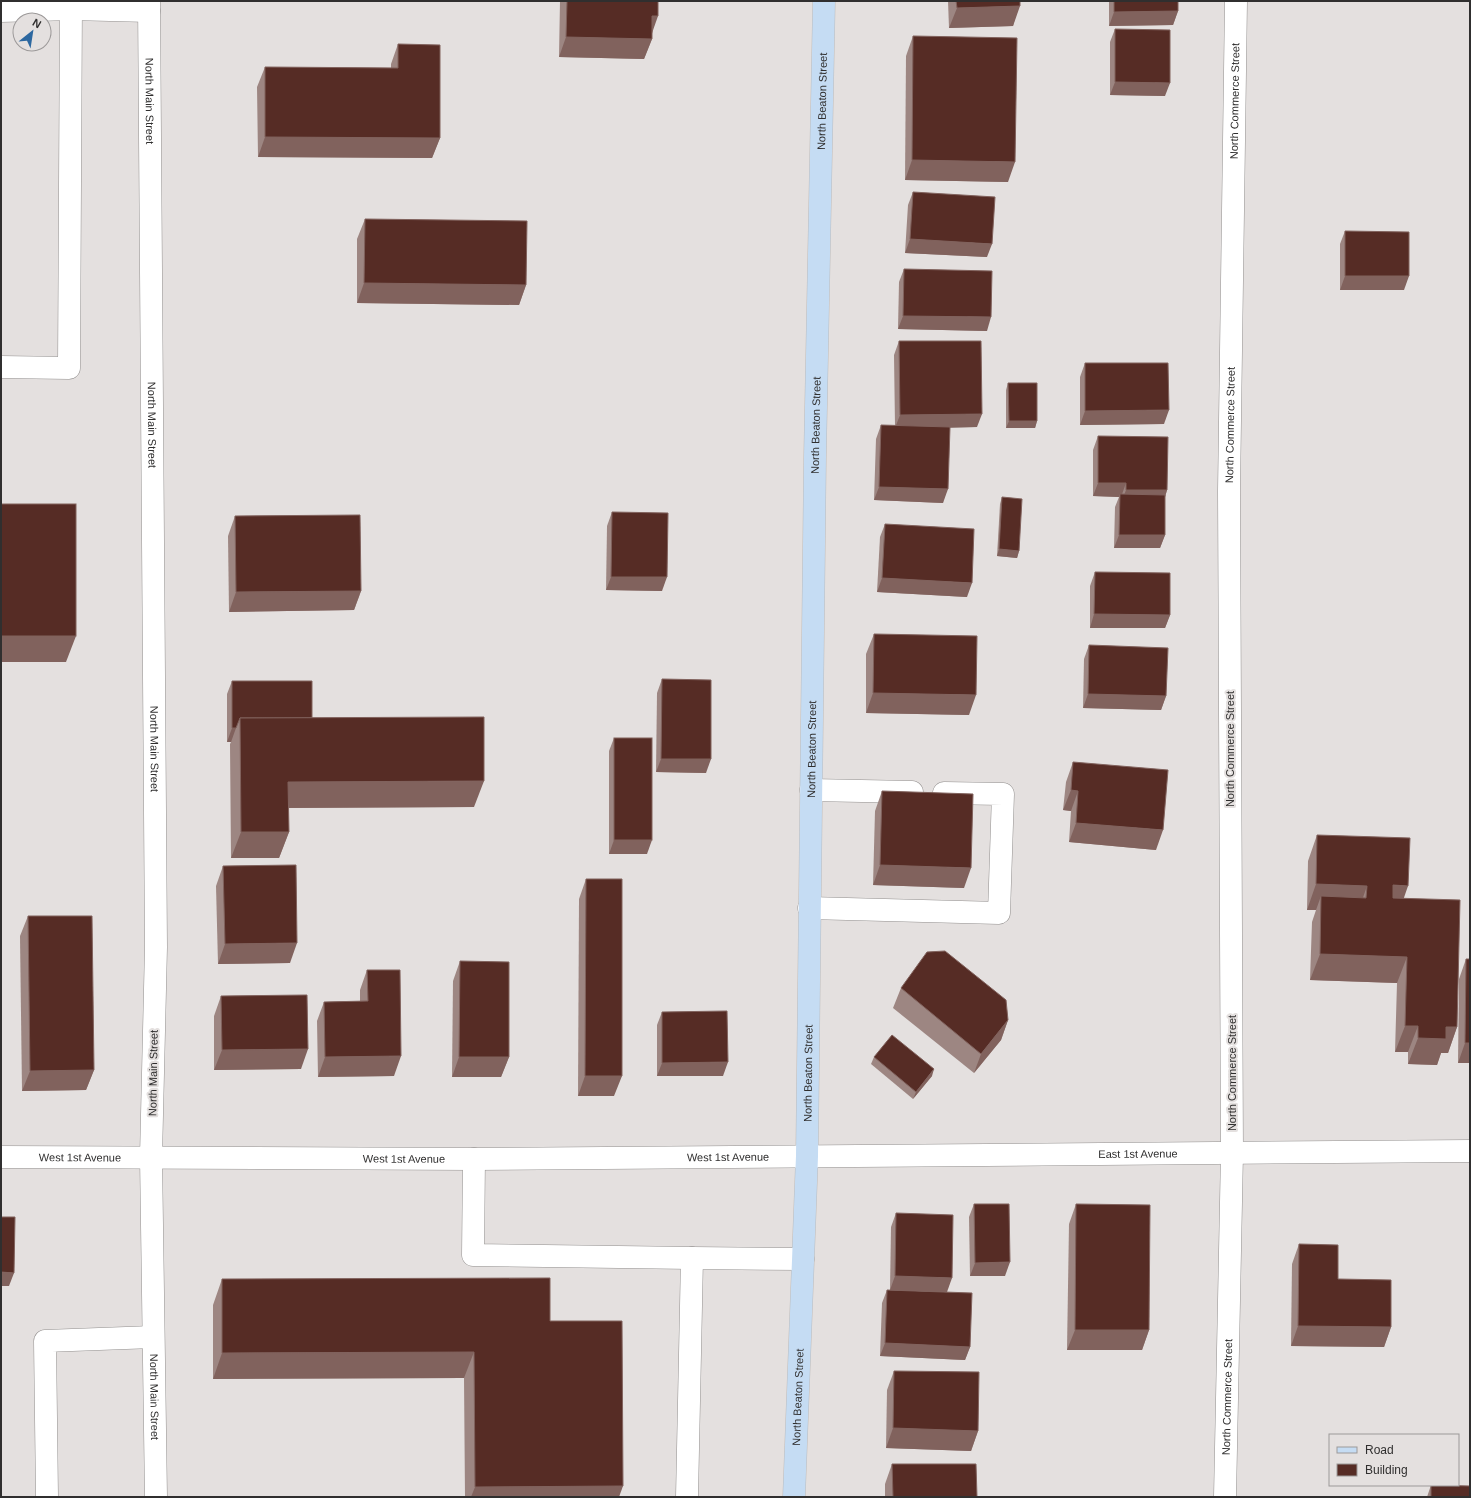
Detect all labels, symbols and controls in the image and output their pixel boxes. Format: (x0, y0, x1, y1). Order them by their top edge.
north arrow (12, 12, 52, 52)
text: N (31, 16, 43, 31)
street label: North Commerce Street (1228, 43, 1241, 159)
street label: North Beaton Street (815, 53, 829, 150)
street label: North Main Street (143, 58, 156, 144)
street label: North Commerce Street (1223, 367, 1237, 483)
street label: North Beaton Street (809, 377, 823, 474)
street label: North Main Street (146, 382, 158, 468)
street label: North Commerce Street (1224, 691, 1236, 807)
street label: North Beaton Street (805, 701, 818, 798)
street label: North Main Street (148, 706, 161, 792)
street label: North Commerce Street (1226, 1015, 1238, 1131)
street label: North Beaton Street (801, 1025, 815, 1122)
street label: North Main Street (146, 1030, 160, 1116)
street label: East 1st Avenue (1098, 1147, 1178, 1160)
street label: West 1st Avenue (39, 1151, 121, 1164)
street label: West 1st Avenue (687, 1151, 769, 1163)
street label: West 1st Avenue (363, 1153, 445, 1165)
street label: North Commerce Street (1220, 1339, 1234, 1455)
street label: North Beaton Street (790, 1348, 806, 1446)
street label: North Main Street (148, 1354, 161, 1440)
legend (1329, 1434, 1459, 1486)
text: Road (1365, 1443, 1394, 1457)
text: Building (1365, 1463, 1408, 1477)

